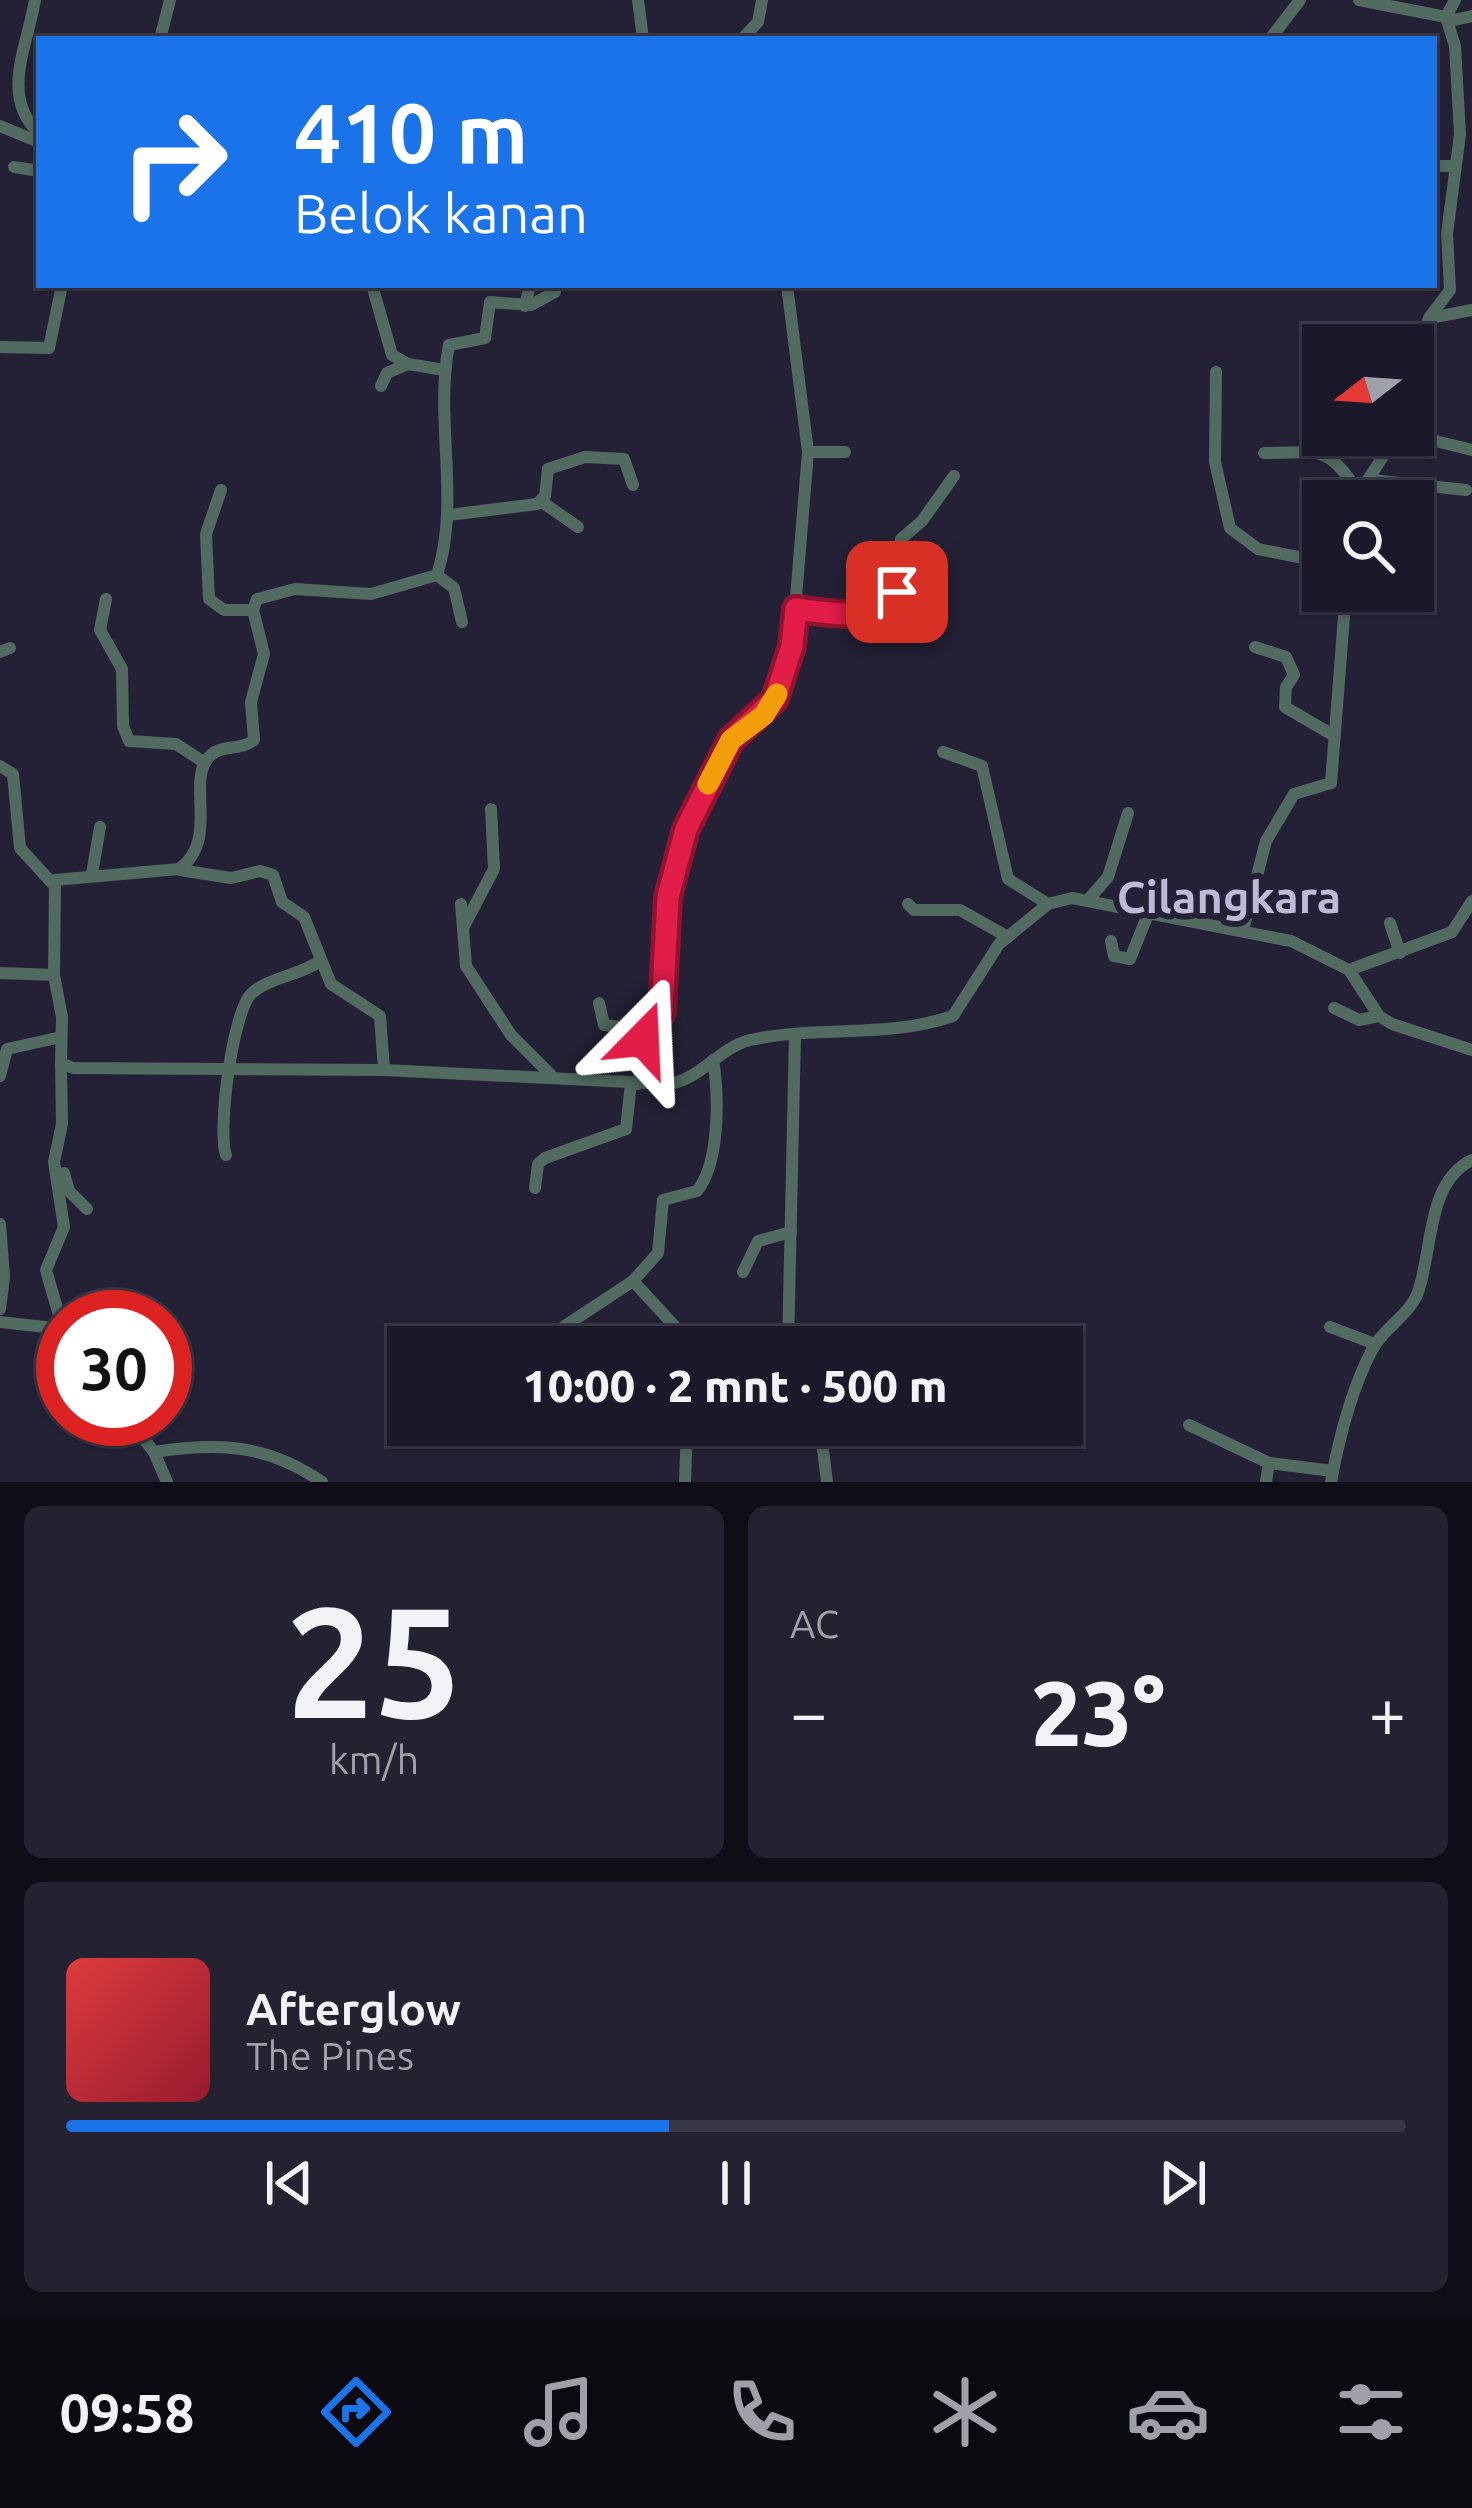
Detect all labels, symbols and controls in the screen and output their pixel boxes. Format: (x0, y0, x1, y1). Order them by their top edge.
icon: right (96, 84, 252, 240)
text: 410 m (294, 85, 528, 179)
text: Belok kanan (294, 183, 588, 243)
north arrow (1302, 324, 1434, 456)
map controls (1302, 324, 1434, 612)
button: search (1302, 480, 1434, 612)
pin (846, 541, 948, 643)
icon: arrive (864, 559, 930, 625)
district label: Cilangkara (1117, 871, 1341, 922)
position arrow (580, 976, 706, 1102)
speed limit sign: 30 (36, 1290, 192, 1446)
text: 10:00 · 2 mnt · 500 m (522, 1360, 948, 1411)
text: 25 (286, 1573, 462, 1747)
text: AC (790, 1602, 839, 1645)
text: 23° (1031, 1662, 1165, 1763)
text: − (790, 1675, 827, 1749)
text: + (1369, 1675, 1406, 1749)
text: km/h (329, 1738, 419, 1781)
text: Afterglow (246, 1983, 461, 2034)
text: The Pines (246, 2034, 414, 2077)
icon: previous (256, 2150, 322, 2216)
icon: pause (703, 2150, 769, 2216)
icon: next (1150, 2150, 1216, 2216)
icon: directions (314, 2370, 398, 2454)
icon: music (517, 2370, 601, 2454)
icon: phone (720, 2370, 804, 2454)
icon: climate (923, 2370, 1007, 2454)
icon: car (1126, 2370, 1210, 2454)
icon: filters (1329, 2370, 1413, 2454)
text: 09:58 (59, 2382, 195, 2442)

